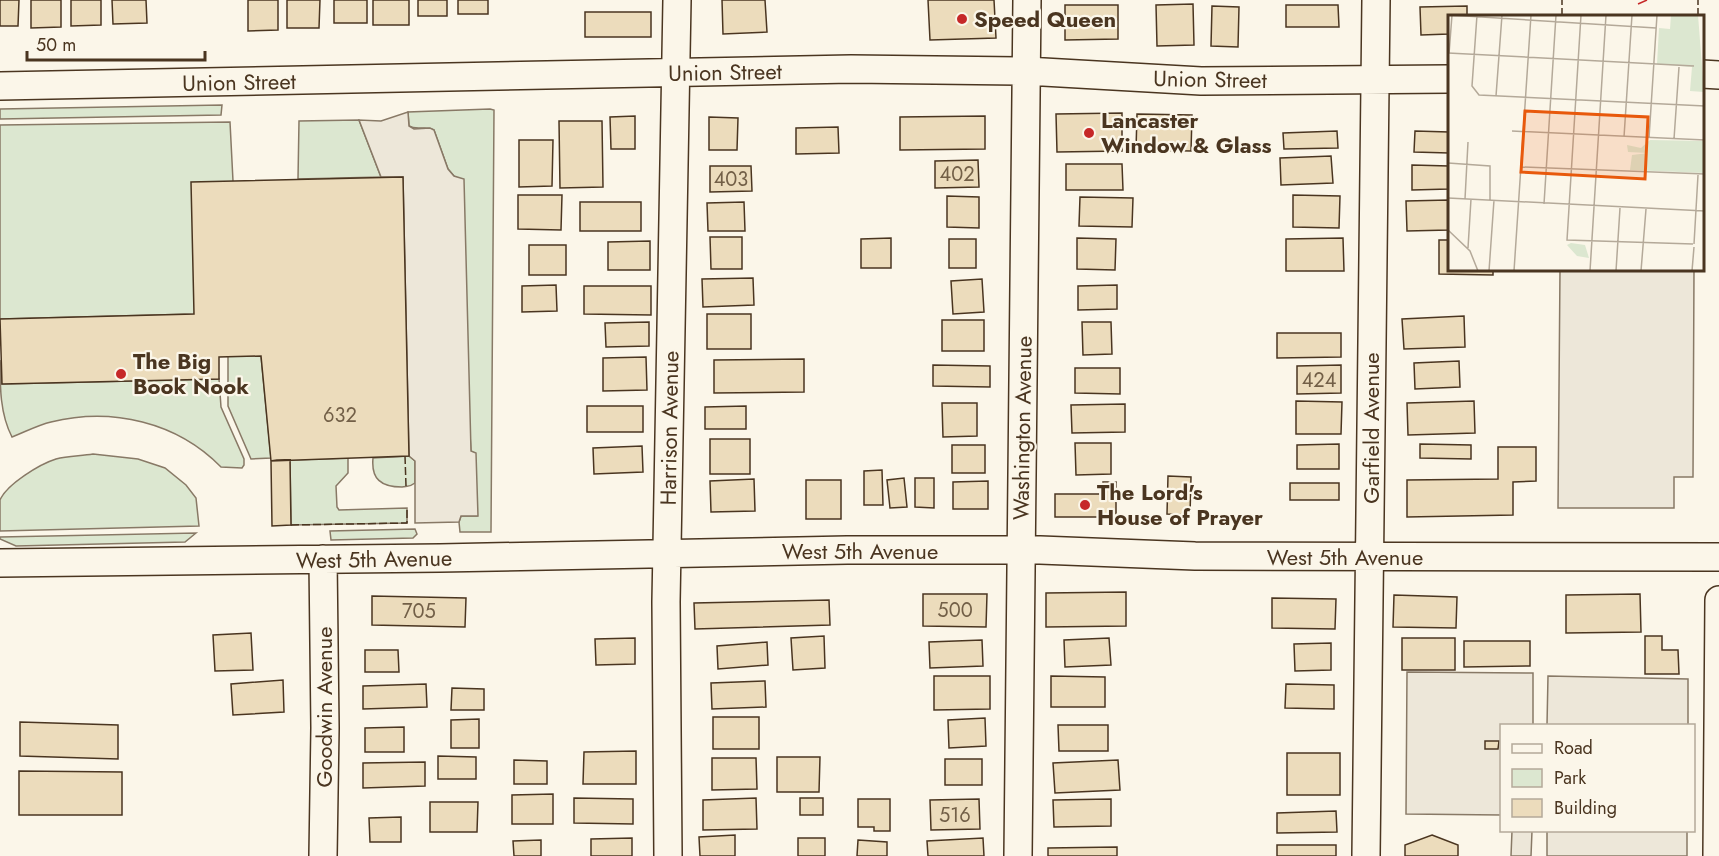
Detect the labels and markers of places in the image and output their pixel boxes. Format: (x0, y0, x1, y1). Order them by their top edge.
place label: Speed Queen (974, 3, 1116, 35)
marker: Speed Queen (955, 12, 969, 26)
place label: Lancaster Window & Glass (1101, 104, 1272, 161)
marker: Lancaster Window & Glass (1082, 126, 1096, 140)
place label: The Big Book Nook (133, 345, 249, 402)
marker: The Big Book Nook (114, 367, 128, 381)
place label: The Lord's House of Prayer (1097, 476, 1263, 533)
marker: The Lord's House of Prayer (1078, 498, 1092, 512)

